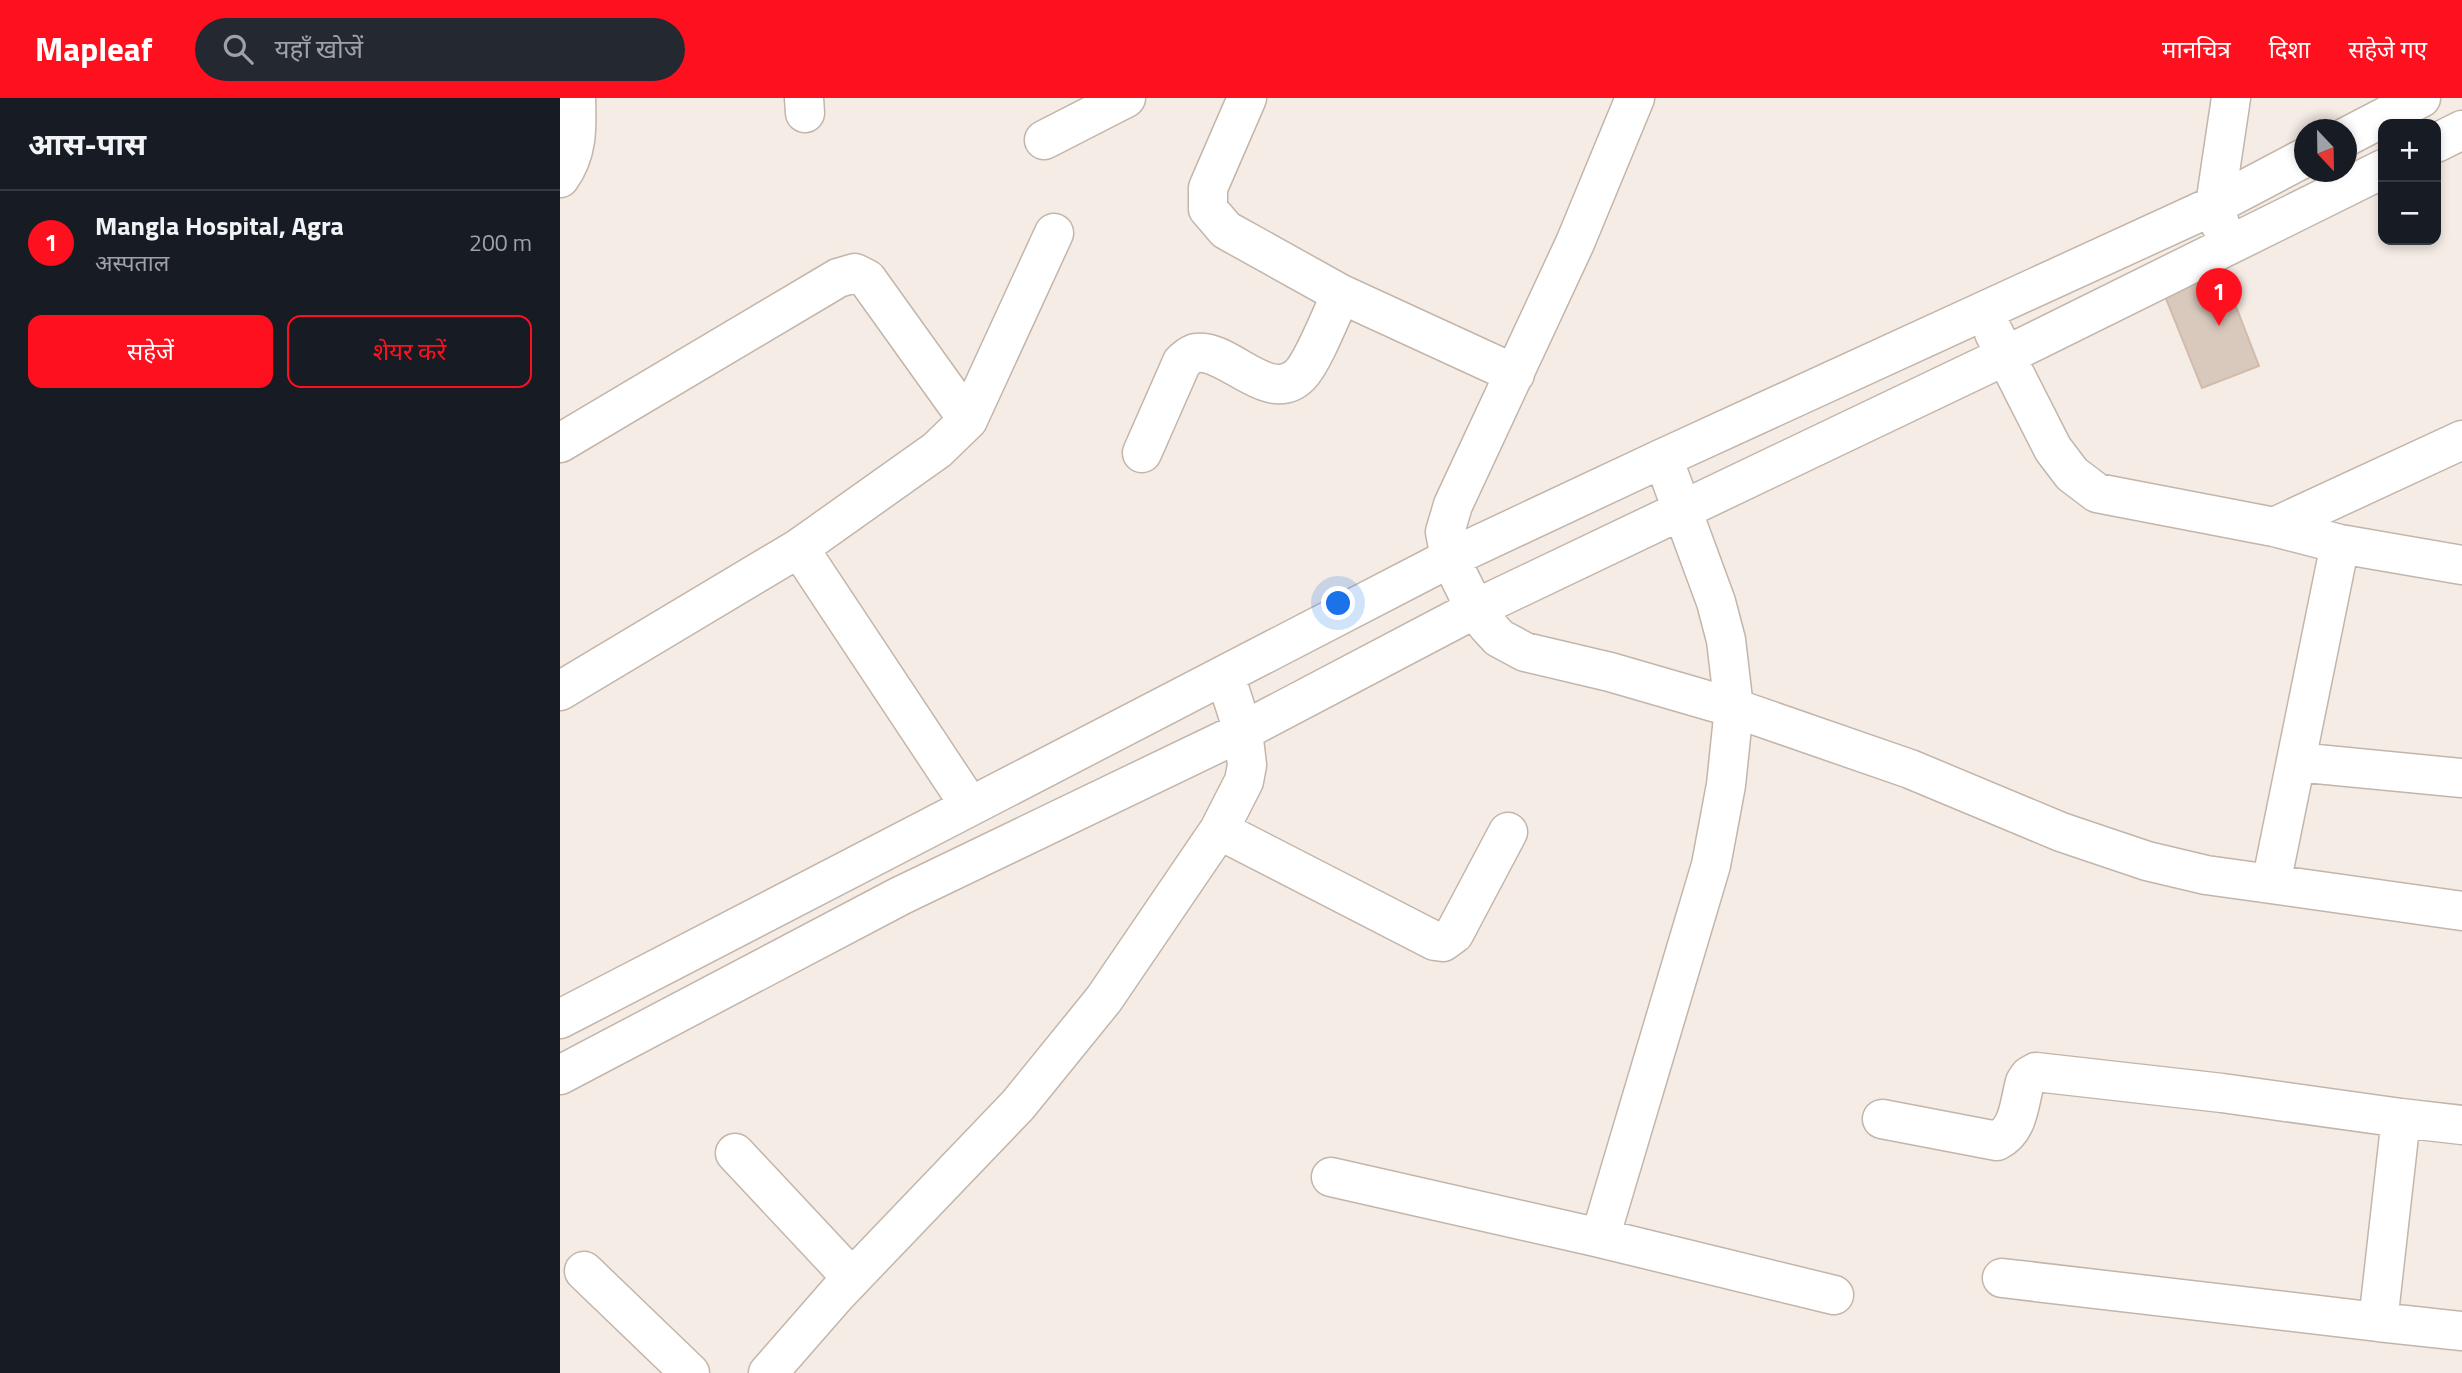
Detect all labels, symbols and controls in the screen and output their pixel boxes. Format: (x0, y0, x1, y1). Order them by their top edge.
search box (195, 18, 685, 81)
text: Mapleaf (35, 24, 153, 74)
text: यहाँ खोजें (275, 29, 363, 68)
icon: search (219, 30, 257, 68)
text: मानचित्र (2162, 31, 2231, 67)
text: दिशा (2269, 31, 2310, 67)
text: सहेजे गए (2348, 31, 2427, 67)
north arrow (2294, 119, 2357, 182)
map controls (2378, 119, 2441, 245)
button: + (2378, 119, 2441, 182)
text: आस-पास (28, 121, 146, 167)
button: − (2378, 182, 2441, 245)
text: Mangla Hospital, Agra (95, 206, 344, 245)
text: 1 (45, 225, 57, 260)
text: 200 m (469, 225, 532, 260)
text: अस्पताल (95, 245, 169, 280)
pin: 1 (2196, 268, 2242, 326)
button: सहेजें (28, 315, 273, 388)
button: शेयर करें (287, 315, 532, 388)
your location (1321, 586, 1355, 620)

